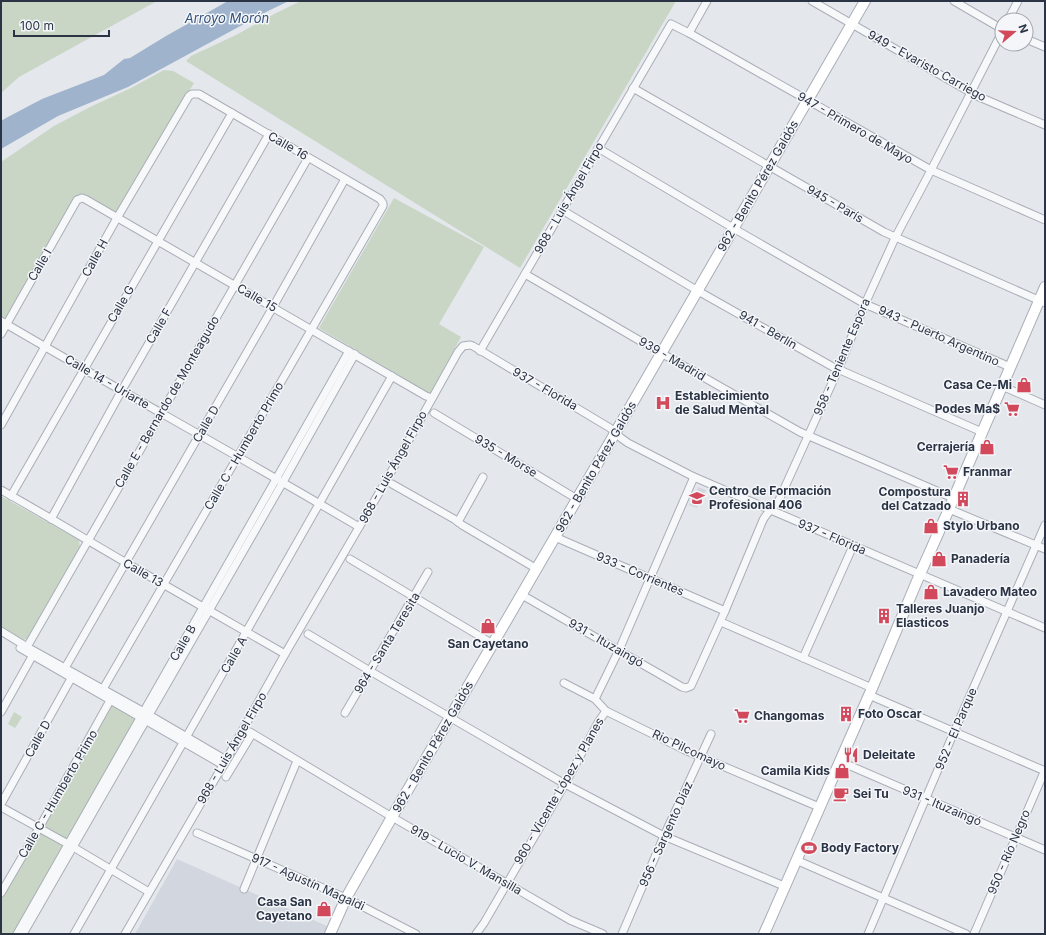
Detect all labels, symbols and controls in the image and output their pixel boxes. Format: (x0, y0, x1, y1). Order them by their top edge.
water label: Arroyo Morón (184, 10, 270, 26)
scale bar (14, 12, 109, 38)
north arrow (994, 12, 1034, 52)
text: 100 m (20, 18, 54, 33)
text: N (1015, 22, 1031, 35)
street label: 949 - Evaristo Carriego (865, 27, 989, 104)
street label: 947 - Primero de Mayo (795, 88, 916, 167)
street label: 962 - Benito Pérez Galdós (714, 118, 801, 254)
street label: Calle 16 (265, 128, 311, 163)
street label: 968 - Luis Ángel Firpo (530, 139, 607, 256)
street label: 945 - París (804, 181, 866, 226)
street label: Calle H (78, 236, 111, 279)
street label: Calle I (24, 246, 55, 284)
street label: Calle 15 (235, 280, 280, 315)
street label: Calle G (104, 282, 137, 325)
street label: 958 - Teniente Espora (810, 296, 873, 418)
street label: 943 - Puerto Argentino (876, 302, 1002, 369)
street label: Calle F (142, 305, 175, 346)
street label: 941 - Berlín (737, 307, 800, 352)
street label: Calle E - Bernardo de Monteagudo (111, 313, 222, 490)
street label: 939 - Madrid (636, 333, 708, 384)
street label: Calle 14 - Uriarte (62, 351, 152, 412)
street label: 937 - Florida (510, 364, 581, 413)
shop icon: Casa Ce-Mi (1015, 376, 1033, 394)
place label: Casa Ce-Mi (944, 377, 1012, 392)
street label: Calle C - Humberto Primo (201, 379, 286, 513)
place label: Establecimiento de Salud Mental (675, 388, 769, 417)
hospital icon: Establecimiento de Salud Mental (654, 394, 672, 412)
street label: 962 - Benito Pérez Galdós (552, 399, 639, 535)
supermarket icon: Podes Ma$ (1003, 400, 1021, 418)
place label: Podes Ma$ (935, 401, 1000, 416)
street label: Calle D (189, 403, 222, 445)
street label: 968 - Luis Ángel Firpo (355, 408, 430, 526)
street label: 935 - Morse (472, 431, 540, 480)
shop icon: Cerrajería (978, 438, 996, 456)
place label: Cerrajería (917, 439, 975, 454)
supermarket icon: Franmar (942, 463, 960, 481)
place label: Franmar (963, 464, 1012, 479)
place label: Centro de Formación Profesional 406 (709, 483, 831, 512)
place label: Compostura del Catzado (879, 484, 951, 513)
school or university icon: Centro de Formación Profesional 406 (688, 489, 706, 507)
building icon: Compostura del Catzado (954, 490, 972, 508)
street label: 937 - Florida (796, 515, 869, 558)
shop icon: Stylo Urbano (922, 517, 940, 535)
place label: Stylo Urbano (943, 518, 1020, 533)
street label: 933 - Corrientes (594, 548, 686, 599)
shop icon: Panadería (930, 550, 948, 568)
place label: Panadería (951, 551, 1010, 566)
street label: Calle 13 (120, 555, 166, 590)
shop icon: Lavadero Mateo (922, 583, 940, 601)
place label: Lavadero Mateo (943, 584, 1037, 599)
street label: 964 - Santa Teresita (350, 589, 423, 696)
place label: Talleres Juanjo Elasticos (896, 601, 985, 630)
building icon: Talleres Juanjo Elasticos (875, 607, 893, 625)
street label: 931 - Ituzaingó (566, 615, 647, 670)
shop icon: San Cayetano (479, 617, 497, 635)
street label: Calle B (166, 622, 199, 664)
street label: Calle A (217, 634, 250, 676)
place label: San Cayetano (447, 636, 529, 651)
street label: 962 - Benito Pérez Galdós (389, 679, 476, 815)
street label: 952 - El Parque (931, 685, 980, 772)
street label: 968 - Luis Ángel Firpo (193, 689, 270, 806)
building icon: Foto Oscar (837, 705, 855, 723)
place label: Foto Oscar (858, 706, 922, 721)
supermarket icon: Changomas (733, 707, 751, 725)
place label: Changomas (754, 708, 825, 723)
street label: 960 - Vicente López y Planes (510, 715, 607, 867)
street label: Calle D (21, 717, 54, 760)
street label: Rio Pilcomayo (650, 726, 728, 773)
street label: Calle C - Humberto Primo (15, 727, 100, 861)
restaurant icon: Deleitate (842, 746, 860, 764)
place label: Deleitate (863, 747, 915, 762)
shop icon: Camila Kids (833, 762, 851, 780)
place label: Camila Kids (761, 763, 830, 778)
street label: 956 - Sargento Díaz (636, 779, 696, 889)
street label: 931 - Ituzaingó (900, 782, 984, 829)
cafe icon: Sei Tu (832, 785, 850, 803)
place label: Sei Tu (853, 786, 889, 801)
street label: 950 - Río Negro (984, 807, 1033, 896)
street label: 919 - Lucio V. Mansilla (408, 821, 525, 898)
sports icon: Body Factory (800, 839, 818, 857)
place label: Body Factory (821, 840, 900, 855)
street label: 917 - Agustín Magaldi (249, 850, 367, 913)
place label: Casa San Cayetano (256, 894, 312, 923)
shop icon: Casa San Cayetano (315, 900, 333, 918)

